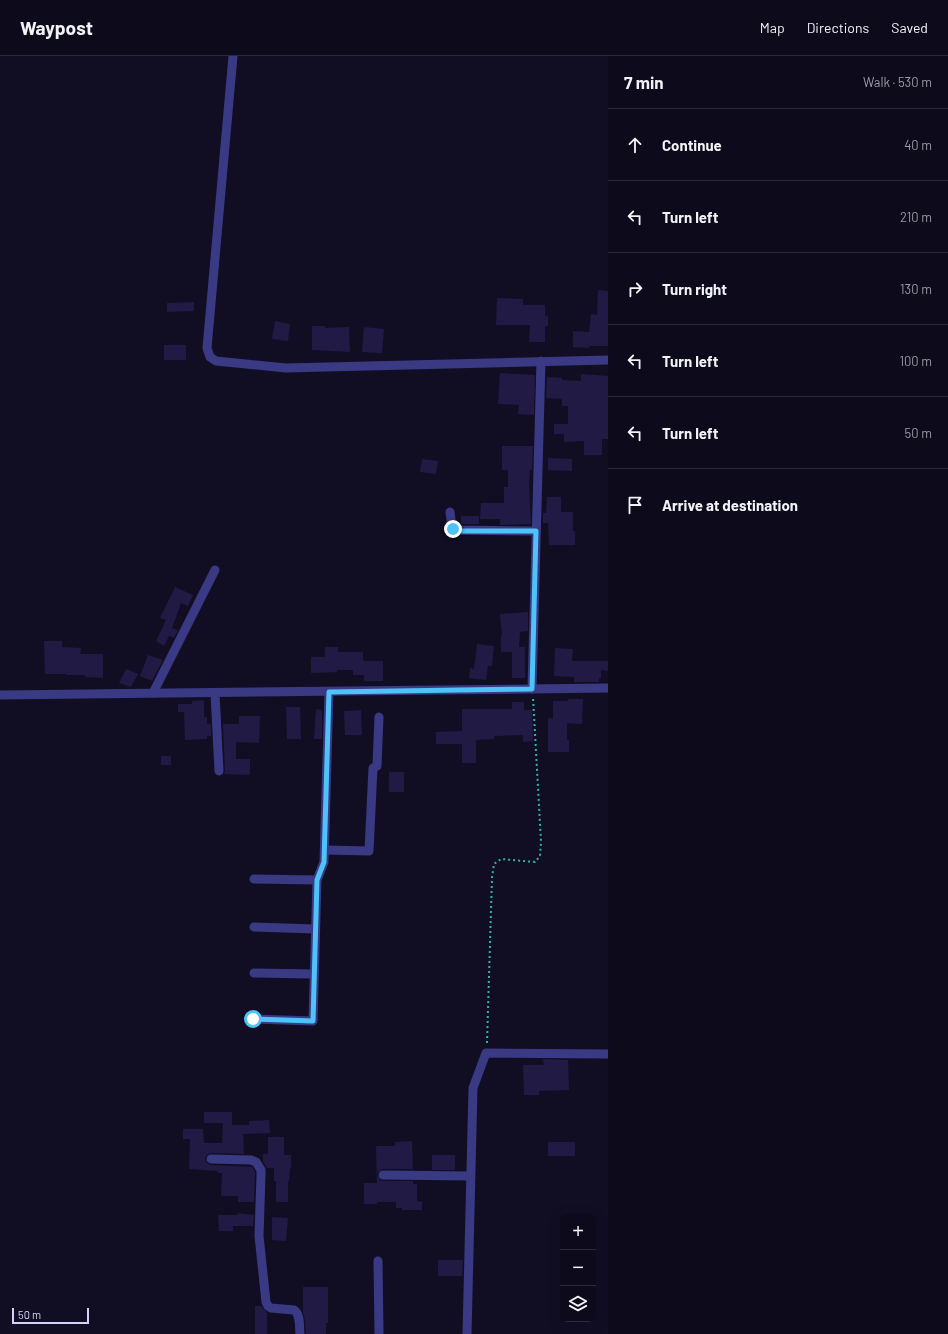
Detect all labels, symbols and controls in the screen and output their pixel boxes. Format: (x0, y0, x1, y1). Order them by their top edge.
text: Waypost (20, 16, 93, 39)
text: Map (760, 19, 785, 36)
text: Directions (807, 19, 869, 36)
text: Saved (891, 19, 928, 36)
text: 7 min (624, 72, 664, 92)
text: Walk · 530 m (863, 74, 932, 90)
icon: ahead (624, 134, 646, 156)
text: Continue (662, 136, 722, 154)
text: 40 m (904, 137, 932, 153)
icon: left (624, 206, 646, 228)
text: Turn left (662, 208, 718, 226)
text: 210 m (900, 209, 932, 225)
icon: right (624, 278, 646, 300)
text: Turn right (662, 280, 727, 298)
text: 130 m (900, 281, 932, 297)
icon: left (624, 350, 646, 372)
text: Turn left (662, 352, 718, 370)
text: 100 m (899, 353, 932, 369)
icon: left (624, 422, 646, 444)
text: Turn left (662, 424, 718, 442)
text: 50 m (905, 425, 932, 441)
icon: arrive (624, 494, 646, 516)
text: Arrive at destination (662, 496, 798, 514)
route end (444, 520, 462, 538)
route start (244, 1010, 262, 1028)
map controls (560, 1214, 596, 1322)
button: + (560, 1214, 596, 1250)
button: − (560, 1250, 596, 1286)
button: layers (560, 1286, 596, 1322)
scale bar (12, 1306, 89, 1325)
text: 50 m (18, 1308, 41, 1321)

